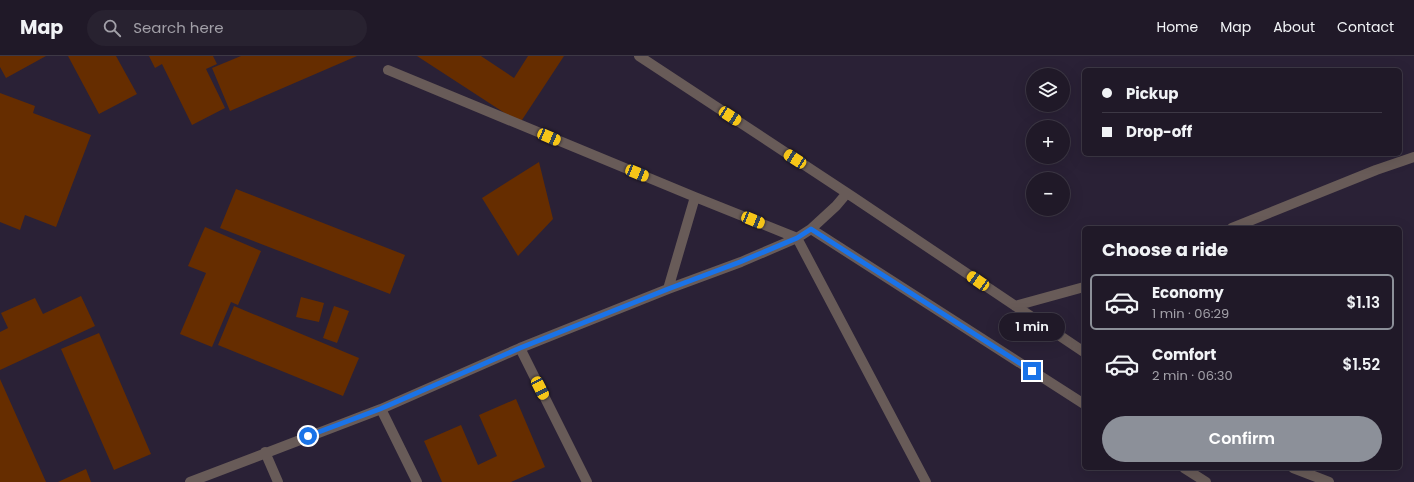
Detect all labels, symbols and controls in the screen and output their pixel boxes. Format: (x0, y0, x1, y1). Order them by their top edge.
search box (87, 10, 367, 46)
text: Map (20, 14, 63, 41)
icon: search (101, 17, 123, 39)
text: Search here (133, 17, 224, 38)
text: Home (1156, 17, 1198, 37)
text: Map (1220, 17, 1251, 37)
text: About (1273, 17, 1315, 37)
text: Contact (1337, 17, 1394, 37)
map controls (1026, 68, 1070, 216)
button: layers (1026, 68, 1070, 112)
text: Pickup (1126, 83, 1178, 104)
car (717, 104, 743, 128)
button: + (1026, 120, 1070, 164)
text: Drop-off (1126, 121, 1192, 142)
car (536, 127, 562, 147)
car (782, 147, 808, 171)
car (624, 163, 650, 183)
button: − (1026, 172, 1070, 216)
car (740, 210, 766, 230)
text: Choose a ride (1102, 237, 1228, 262)
car (965, 269, 991, 293)
text: Economy (1152, 282, 1224, 303)
icon: car (1104, 284, 1140, 320)
text: $1.13 (1346, 292, 1380, 313)
text: 1 min · 06:29 (1152, 304, 1229, 323)
callout: 1 min (999, 313, 1065, 341)
text: 1 min (1015, 317, 1049, 336)
text: Comfort (1152, 344, 1216, 365)
icon: car (1104, 346, 1140, 382)
text: $1.52 (1343, 354, 1380, 375)
route end (1023, 362, 1041, 380)
text: 2 min · 06:30 (1152, 366, 1233, 385)
car (529, 375, 551, 401)
button: Confirm (1102, 416, 1382, 462)
route start (299, 427, 317, 445)

